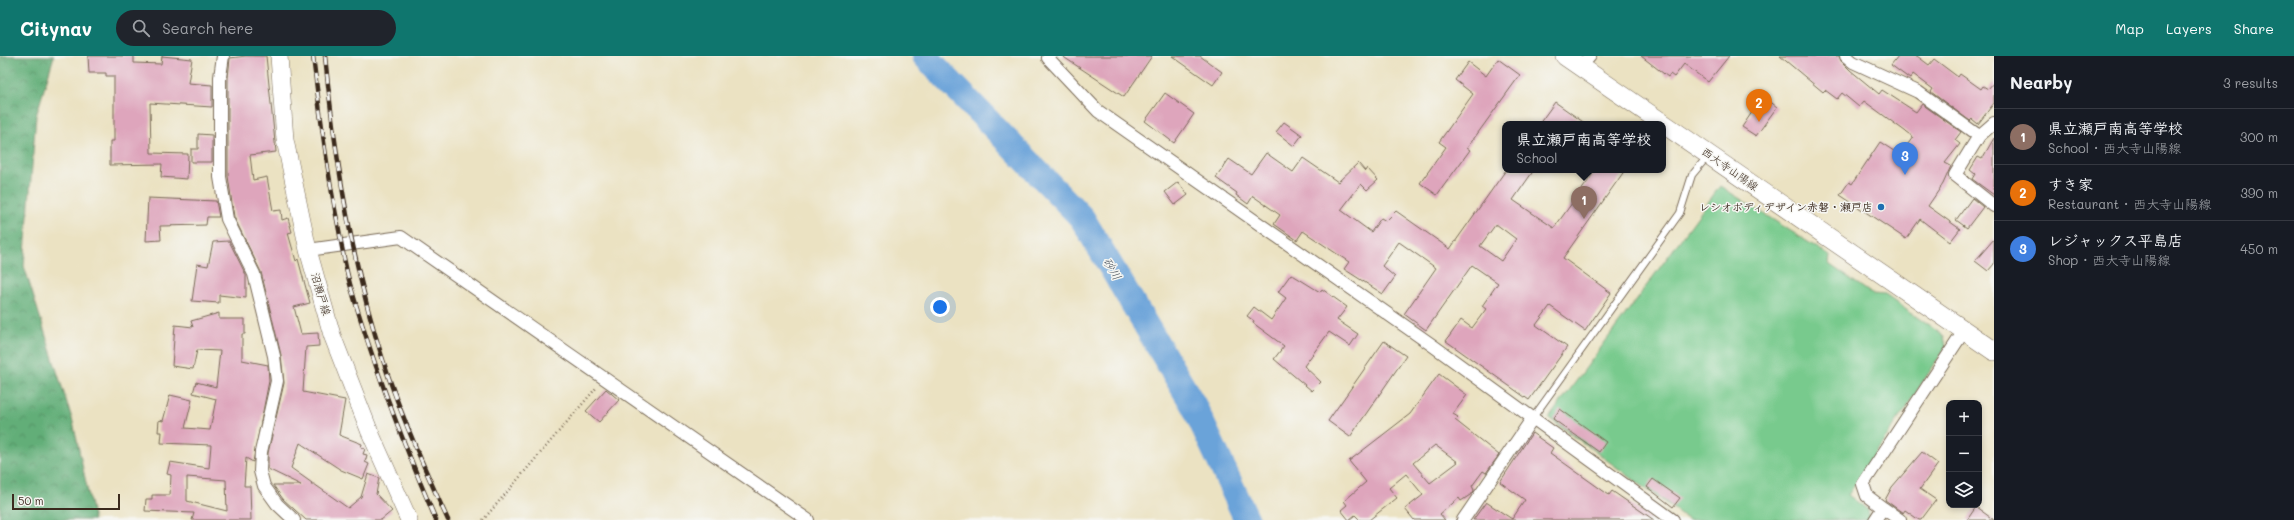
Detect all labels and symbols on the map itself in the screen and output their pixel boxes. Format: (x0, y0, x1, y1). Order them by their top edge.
pin: 2 (1746, 89, 1772, 122)
pin: 3 (1892, 142, 1918, 175)
street label: 西大寺山陽線 (1699, 144, 1762, 194)
pin: 1 (1571, 186, 1597, 219)
place label: レシオボディデザイン赤磐・瀬戸店 (1699, 199, 1873, 214)
marker: レシオボディデザイン赤磐・瀬戸店 (1876, 202, 1886, 212)
water label: 砂川 (1100, 254, 1126, 283)
street label: 沼瀬戸線 (308, 271, 335, 317)
your location (930, 297, 950, 317)
scale bar (12, 492, 120, 511)

